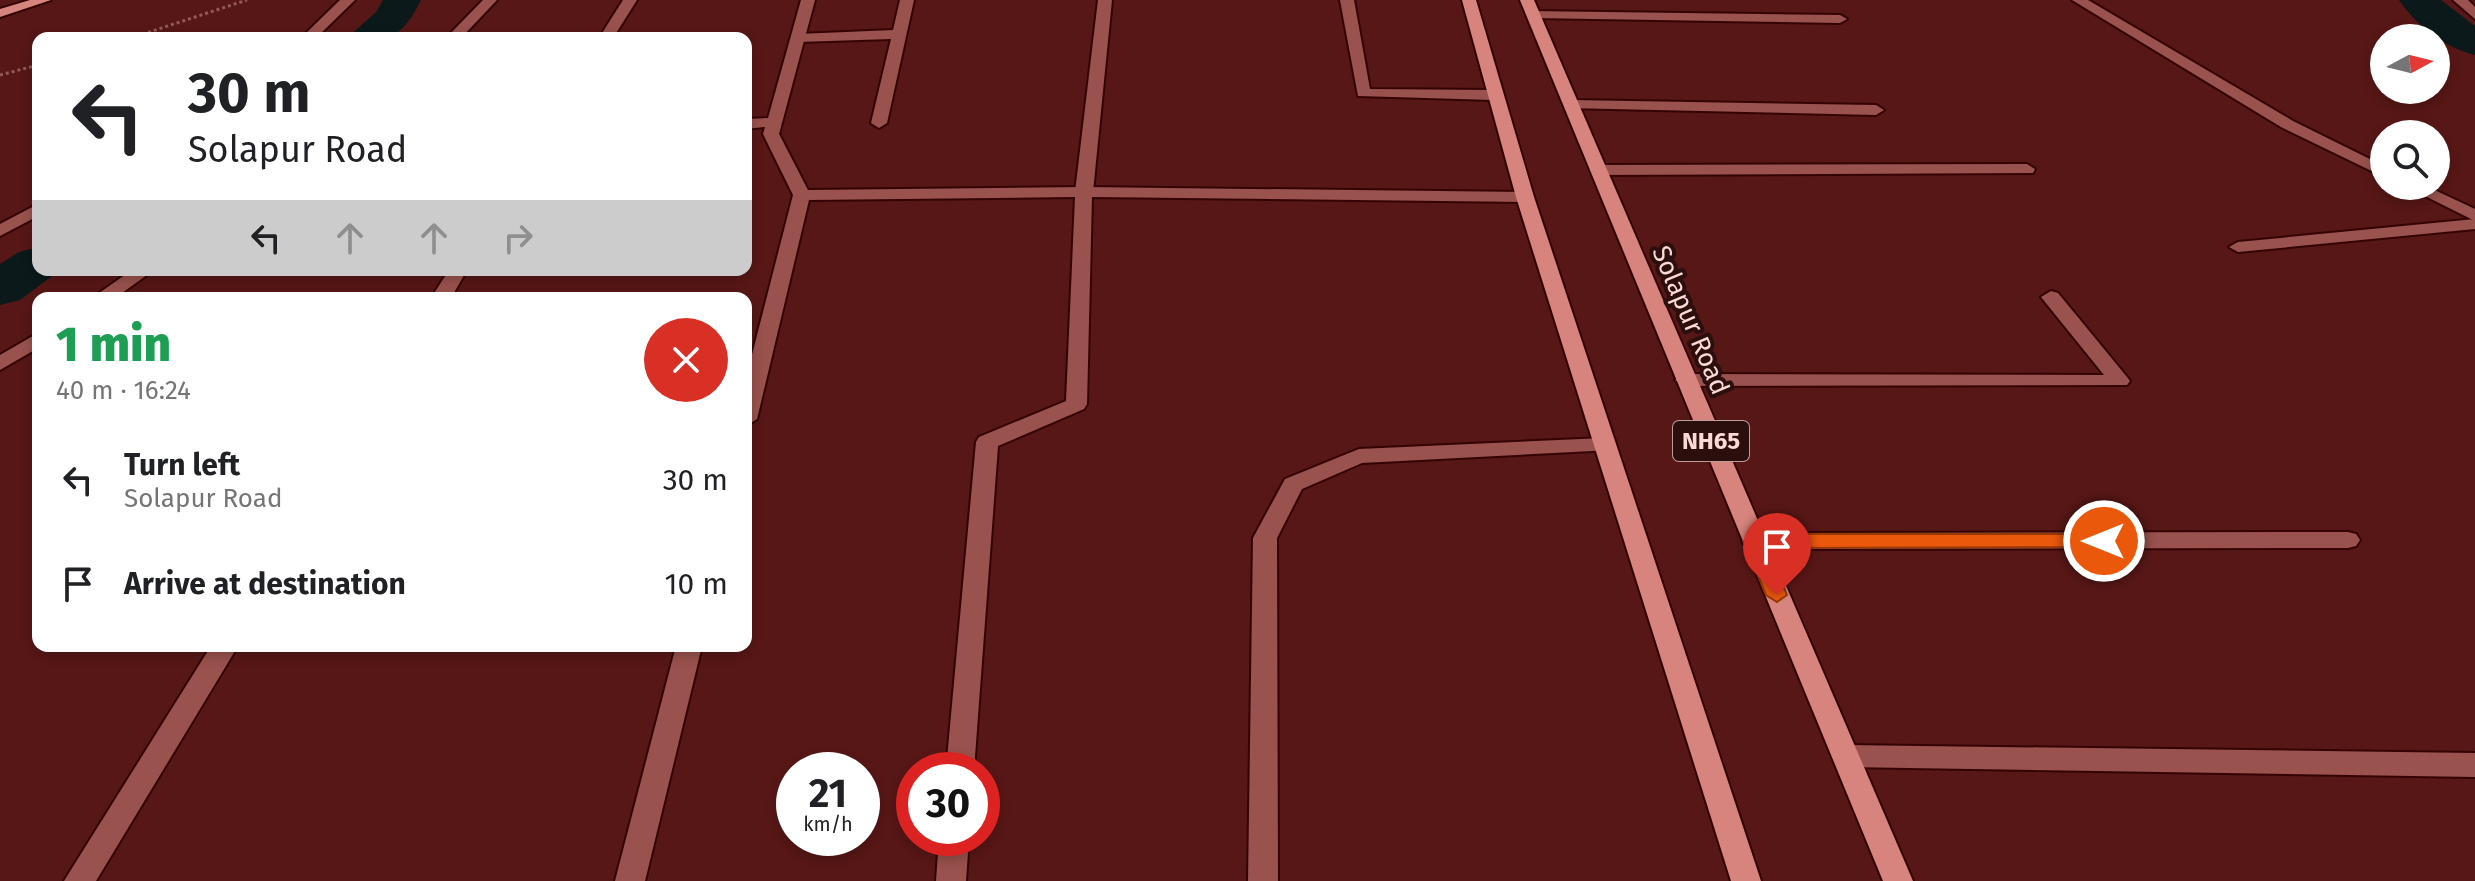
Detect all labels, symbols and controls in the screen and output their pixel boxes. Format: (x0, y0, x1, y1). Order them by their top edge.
north arrow (2370, 24, 2450, 104)
map controls (2370, 24, 2450, 200)
text: 30 m (188, 60, 310, 127)
icon: left (56, 64, 160, 168)
button: search (2370, 120, 2450, 200)
text: Solapur Road (188, 128, 407, 172)
icon: left (244, 216, 288, 260)
icon: ahead (328, 216, 372, 260)
icon: ahead (412, 216, 456, 260)
icon: right (496, 216, 540, 260)
street label: Solapur Road (1645, 241, 1736, 399)
text: 1 min (56, 316, 171, 374)
button: close (644, 318, 728, 402)
text: 40 m · 16:24 (56, 375, 191, 406)
road number: NH65 (1673, 421, 1749, 461)
text: Turn left (124, 447, 240, 483)
icon: left (56, 458, 100, 502)
text: 30 m (663, 462, 728, 498)
text: Solapur Road (124, 483, 282, 514)
position arrow (2062, 499, 2146, 583)
pin (1743, 513, 1811, 595)
icon: arrive (1755, 525, 1799, 569)
icon: arrive (56, 562, 100, 606)
text: Arrive at destination (124, 566, 406, 602)
text: 10 m (665, 566, 728, 602)
speed limit sign: 30 (896, 752, 1000, 856)
text: 21 (809, 770, 847, 818)
text: km/h (803, 812, 853, 836)

